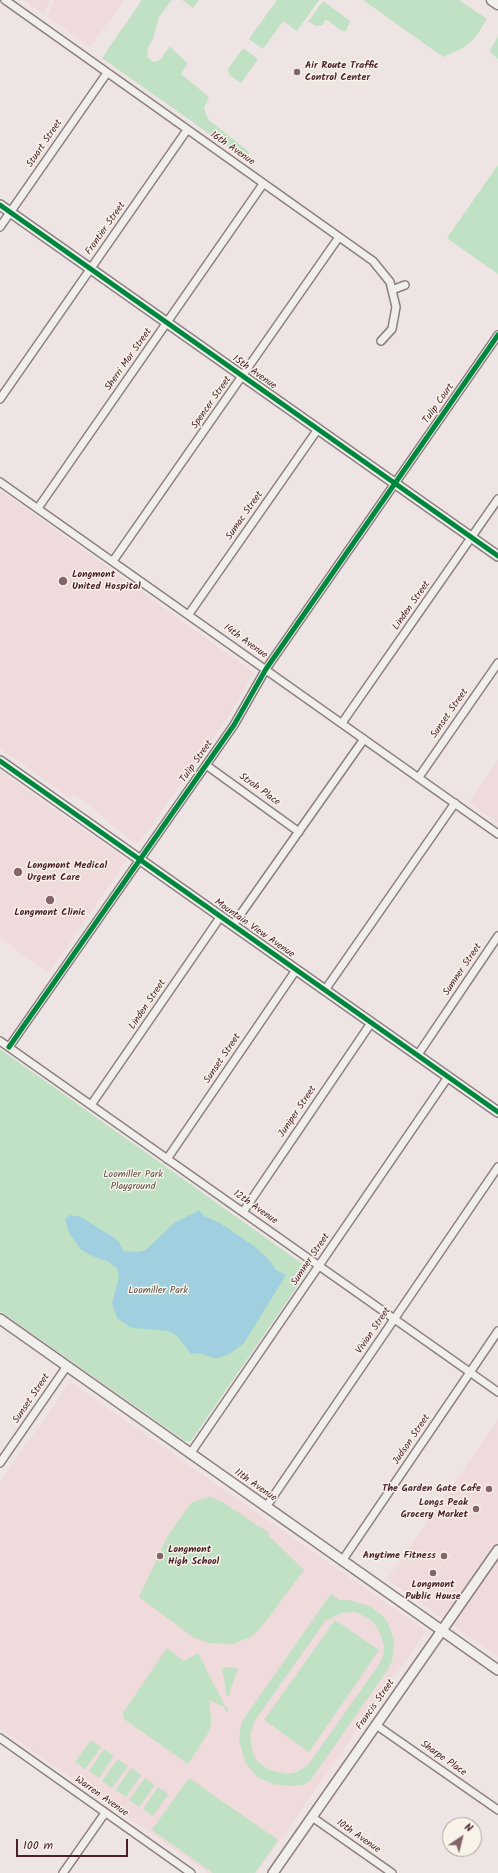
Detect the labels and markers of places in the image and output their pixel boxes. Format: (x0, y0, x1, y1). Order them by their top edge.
place label: Air Route Traffic Control Center (305, 60, 379, 84)
marker: Air Route Traffic Control Center (292, 67, 302, 77)
place label: Longmont United Hospital (72, 569, 141, 592)
marker: Longmont United Hospital (57, 575, 69, 587)
place label: Longmont Medical Urgent Care (27, 860, 107, 884)
marker: Longmont Medical Urgent Care (12, 866, 24, 878)
marker: Longmont Clinic (44, 894, 56, 906)
place label: Longmont Clinic (14, 907, 86, 919)
place label: The Garden Gate Cafe (382, 1483, 481, 1495)
marker: The Garden Gate Cafe (484, 1484, 494, 1494)
place label: Longs Peak Grocery Market (401, 1497, 468, 1520)
marker: Longs Peak Grocery Market (471, 1504, 481, 1514)
place label: Longmont High School (168, 1544, 219, 1568)
place label: Anytime Fitness (363, 1550, 436, 1562)
marker: Longmont High School (155, 1551, 165, 1561)
marker: Anytime Fitness (439, 1551, 449, 1561)
marker: Longmont Public House (428, 1568, 438, 1578)
place label: Longmont Public House (405, 1579, 461, 1602)

